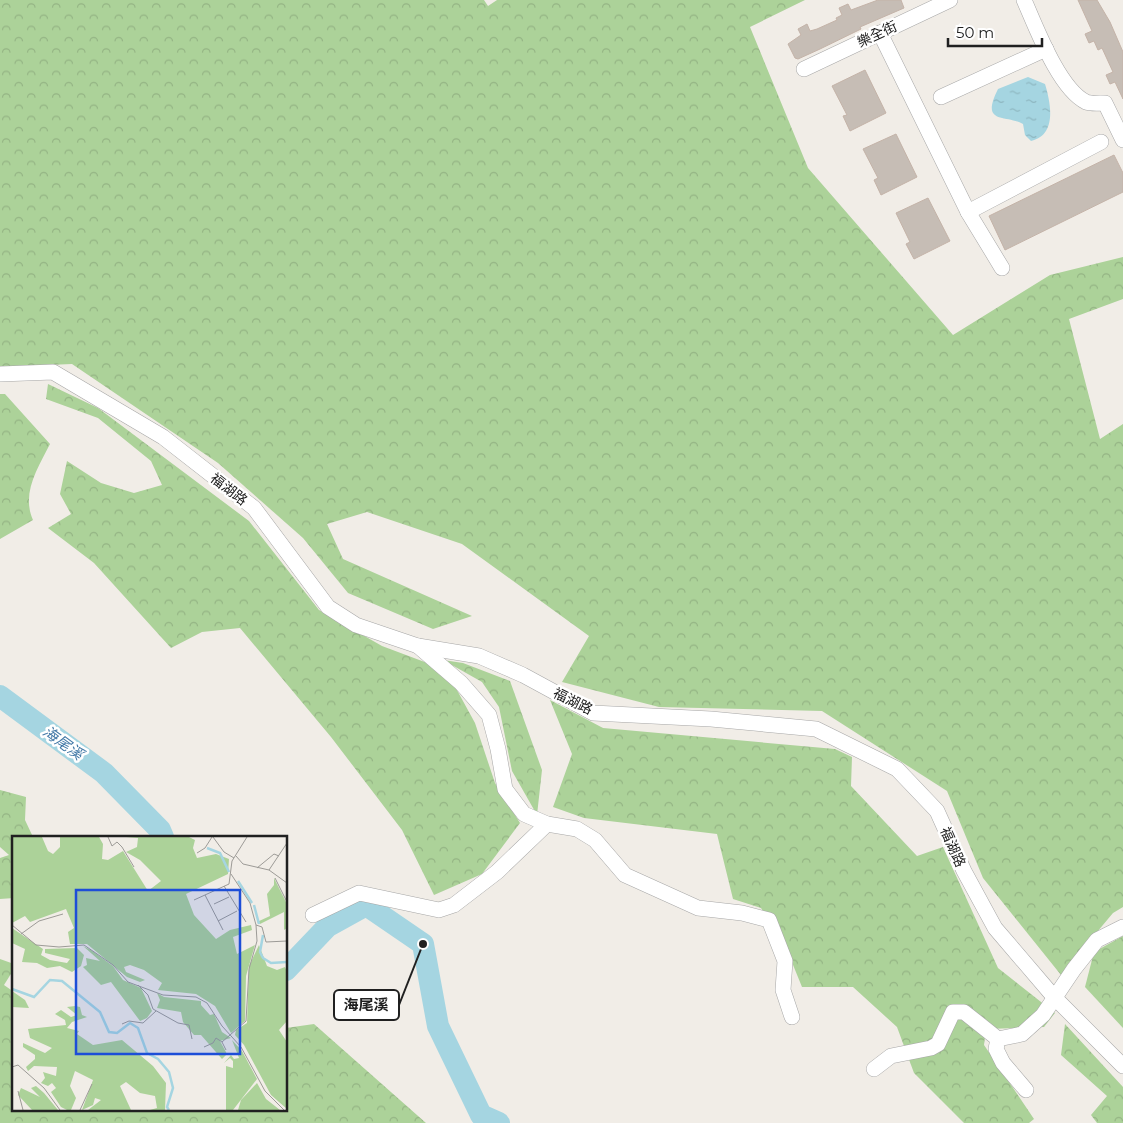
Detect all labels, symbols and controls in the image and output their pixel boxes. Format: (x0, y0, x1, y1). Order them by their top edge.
scale bar (948, 15, 1042, 47)
street label: 樂全街 (854, 17, 900, 51)
text: 50 m (956, 23, 994, 42)
street label: 福湖路 (207, 469, 251, 509)
street label: 福湖路 (550, 684, 596, 718)
water label: 海尾溪 (40, 722, 89, 765)
street label: 福湖路 (936, 824, 970, 870)
inset map (12, 836, 288, 1110)
callout: 海尾溪 (334, 990, 399, 1020)
text: 海尾溪 (343, 995, 389, 1014)

